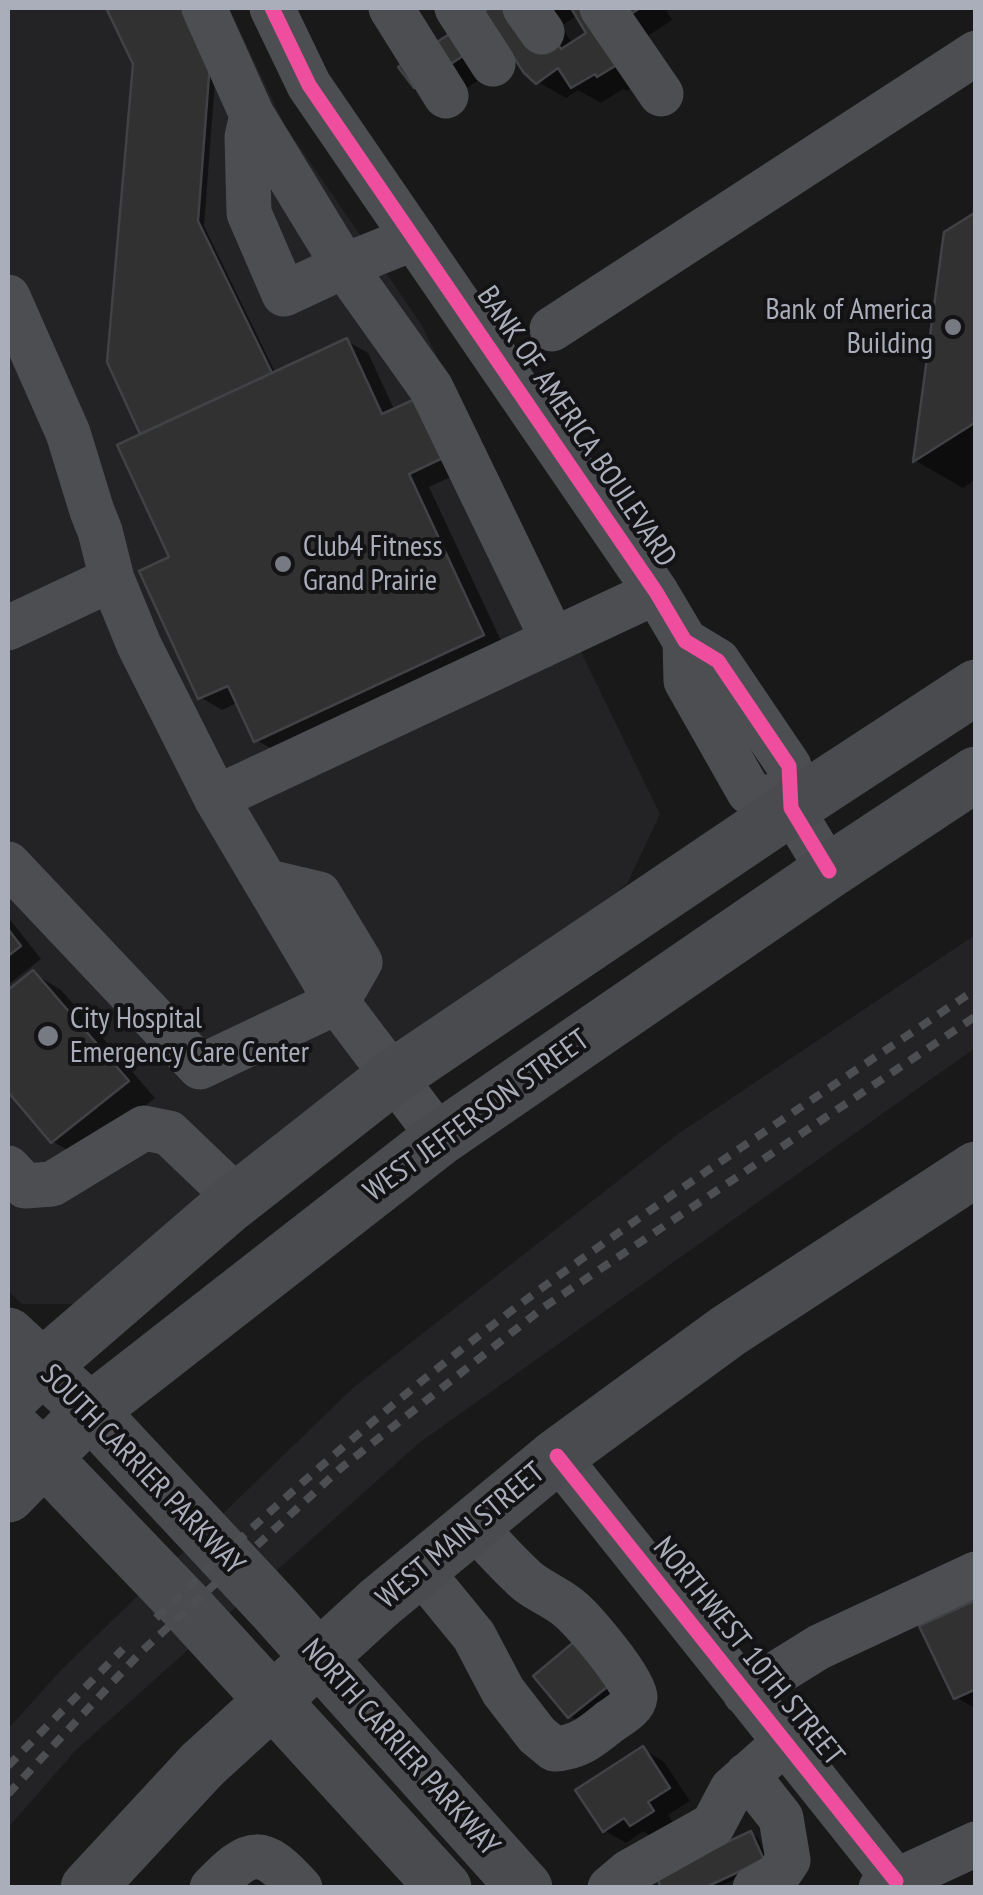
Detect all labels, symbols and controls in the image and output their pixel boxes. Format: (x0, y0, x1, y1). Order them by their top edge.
street label: BANK OF AMERICA BOULEVARD (469, 280, 683, 574)
place label: Bank of America Building (765, 292, 933, 362)
marker: Bank of America Building (942, 316, 964, 338)
place label: Club4 Fitness Grand Prairie (303, 529, 443, 600)
marker: Club4 Fitness Grand Prairie (272, 553, 294, 575)
place label: City Hospital Emergency Care Center (70, 1001, 309, 1072)
street label: WEST JEFFERSON STREET (357, 1022, 597, 1210)
marker: City Hospital Emergency Care Center (35, 1023, 61, 1049)
street label: SOUTH CARRIER PARKWAY (33, 1358, 251, 1582)
street label: WEST MAIN STREET (370, 1455, 552, 1617)
street label: NORTHWEST 10TH STREET (645, 1531, 851, 1773)
street label: NORTH CARRIER PARKWAY (293, 1632, 507, 1864)

